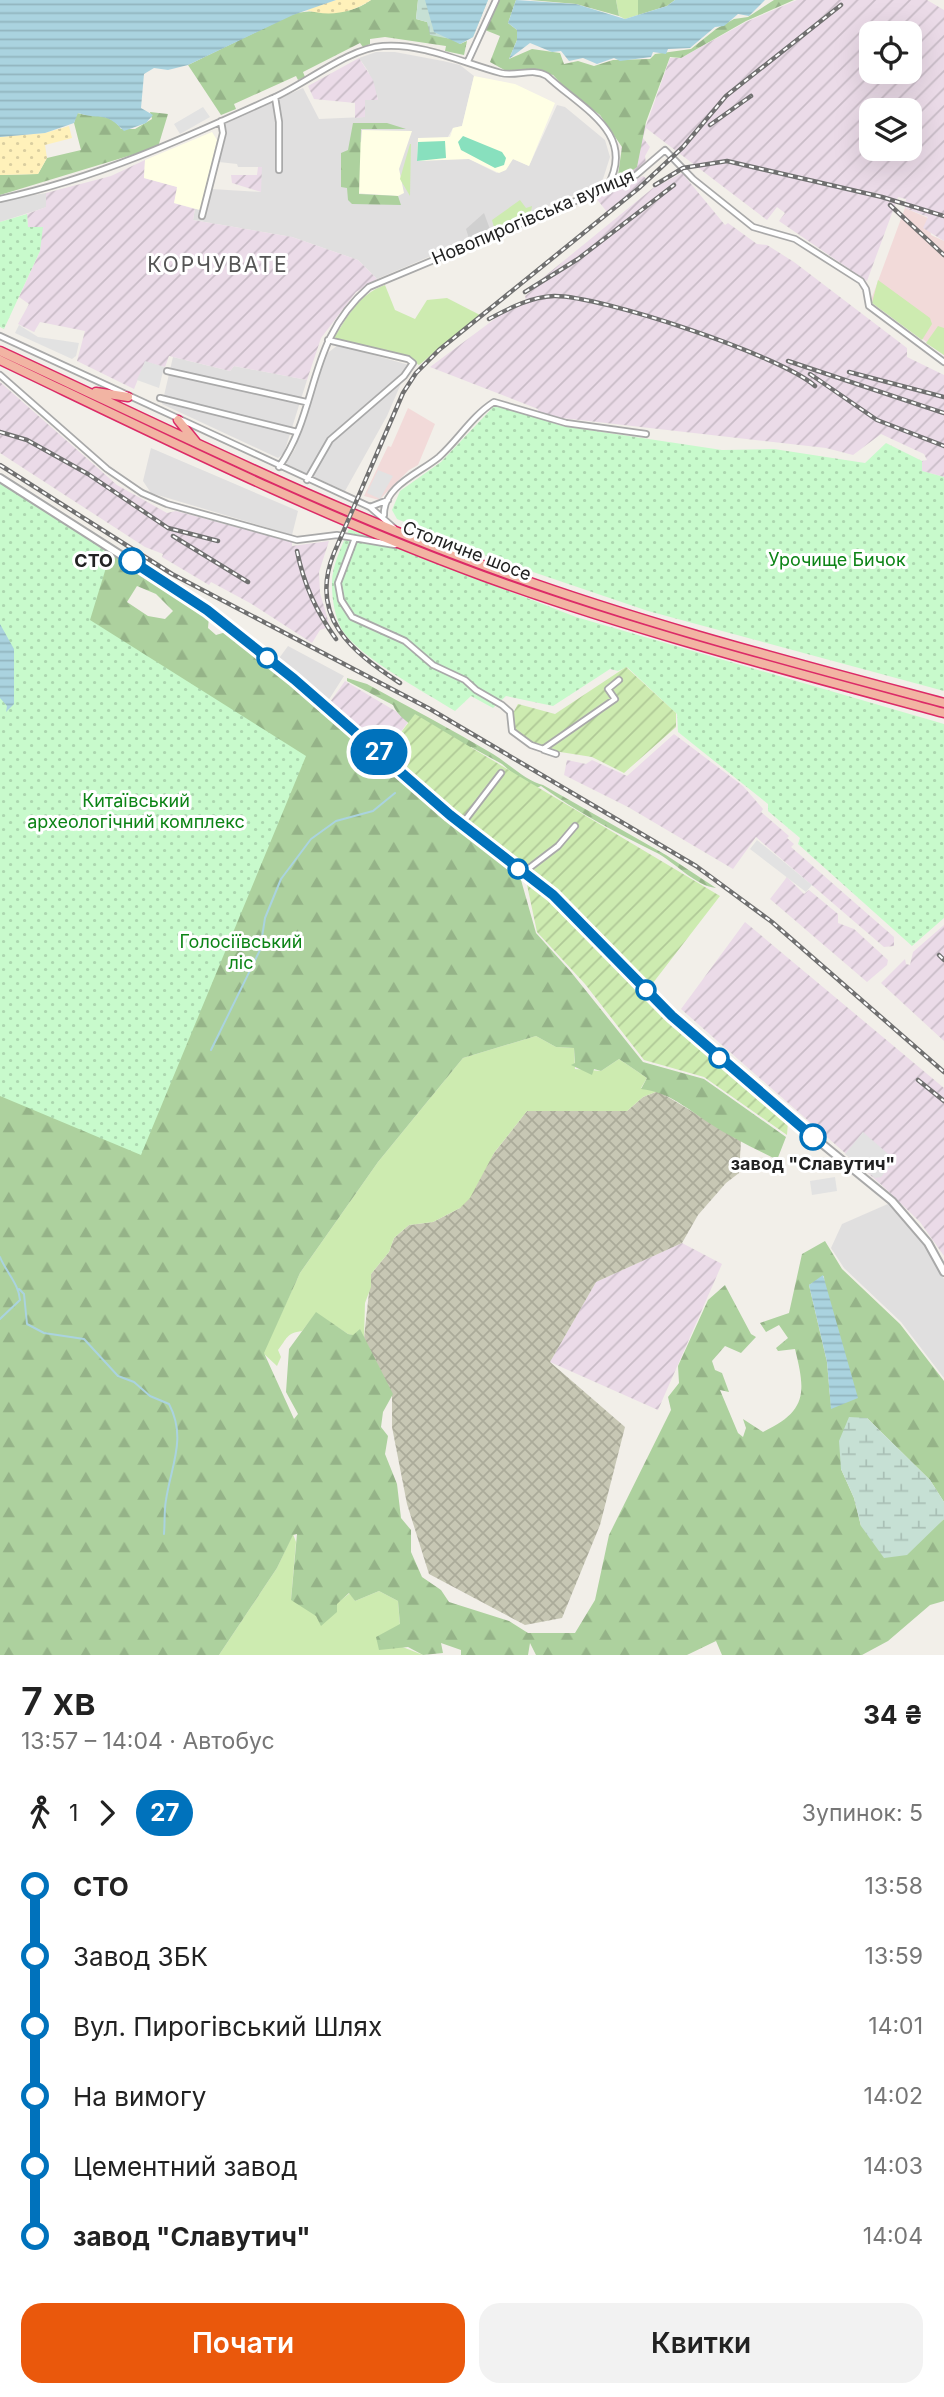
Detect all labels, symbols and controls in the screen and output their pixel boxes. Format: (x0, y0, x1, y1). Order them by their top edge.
map controls (859, 21, 922, 161)
button: locate (859, 21, 922, 84)
button: layers (859, 98, 922, 161)
street label: Новопирогівська вулиця (429, 164, 637, 269)
district label: КОРЧУВАТЕ (147, 252, 289, 277)
street label: Столичне шосе (400, 516, 534, 585)
marker: СТО (119, 548, 145, 574)
park label: Урочище Бичок (768, 549, 906, 570)
place label: СТО (74, 550, 113, 571)
unlabelled marker (257, 648, 277, 668)
line badge: 27 (348, 729, 410, 775)
text: 27 (364, 737, 394, 766)
park label: Китаївський археологічний комплекс (27, 790, 245, 832)
unlabelled marker (508, 859, 528, 879)
park label: Голосіївський ліс (180, 931, 302, 973)
unlabelled marker (636, 980, 656, 1000)
unlabelled marker (709, 1048, 729, 1068)
marker: завод "Славутич" (800, 1124, 826, 1150)
place label: завод "Славутич" (731, 1153, 895, 1174)
text: 7 хв (21, 1678, 96, 1724)
text: 34 ₴ (863, 1699, 923, 1730)
text: 13:57 – 14:04 · Автобус (21, 1727, 275, 1755)
icon: walk (21, 1794, 59, 1832)
icon: forward (88, 1794, 126, 1832)
text: 27 (150, 1798, 179, 1827)
text: 1 (69, 1799, 78, 1827)
text: Зупинок: 5 (802, 1799, 923, 1827)
text: СТО (73, 1871, 129, 1902)
text: 13:58 (865, 1872, 923, 1900)
text: Завод ЗБК (73, 1941, 208, 1972)
text: 13:59 (865, 1942, 923, 1970)
text: Вул. Пирогівський Шлях (73, 2011, 382, 2042)
text: 14:01 (868, 2012, 923, 2040)
text: На вимогу (73, 2081, 206, 2112)
text: 14:02 (864, 2082, 923, 2110)
text: Цементний завод (73, 2151, 297, 2182)
text: 14:03 (863, 2152, 923, 2180)
text: завод "Славутич" (73, 2221, 311, 2252)
text: 14:04 (863, 2222, 923, 2250)
button: Почати (21, 2303, 465, 2383)
button: Квитки (479, 2303, 923, 2383)

